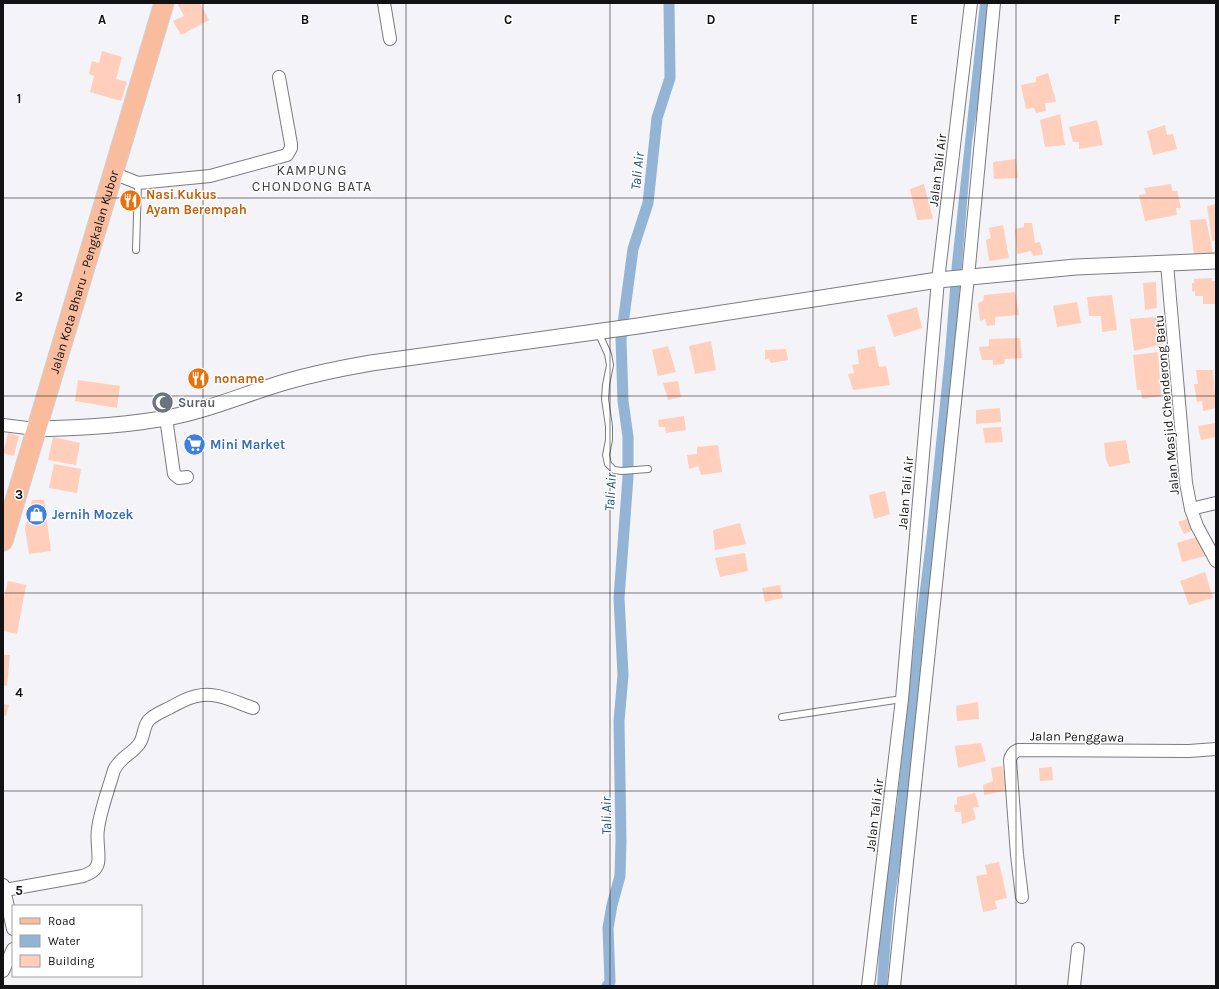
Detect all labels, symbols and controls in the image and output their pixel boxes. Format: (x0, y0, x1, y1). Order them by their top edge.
text: A (98, 12, 106, 27)
text: B (301, 12, 309, 27)
text: C (504, 12, 512, 27)
text: D (707, 12, 716, 27)
text: E (910, 12, 918, 27)
text: F (1113, 12, 1121, 27)
text: 1 (17, 91, 21, 106)
street label: Jalan Tali Air (926, 132, 949, 207)
water label: Tali Air (627, 150, 648, 191)
district label: KAMPUNG CHONDONG BATA (252, 162, 372, 195)
street label: Jalan Kota Bharu - Pengkalan Kubor (47, 168, 122, 375)
place label: Nasi Kukus Ayam Berempah (146, 187, 247, 217)
restaurant icon: Nasi Kukus Ayam Berempah (117, 188, 143, 214)
text: 2 (15, 289, 23, 304)
street label: Jalan Masjid Chenderong Batu (1151, 314, 1182, 496)
restaurant icon: noname (186, 365, 212, 391)
place label: noname (214, 371, 264, 386)
mosque icon: Surau (150, 389, 176, 415)
place label: Surau (178, 395, 215, 410)
supermarket icon: Mini Market (181, 431, 207, 457)
place label: Mini Market (210, 437, 285, 452)
street label: Jalan Tali Air (895, 456, 916, 530)
water label: Tali Air (601, 471, 620, 512)
text: 3 (15, 487, 23, 502)
shop icon: Jernih Mozek (24, 501, 50, 527)
place label: Jernih Mozek (52, 507, 134, 522)
text: 4 (15, 685, 23, 700)
street label: Jalan Penggawa (1030, 728, 1124, 745)
street label: Jalan Tali Air (863, 777, 886, 852)
water label: Tali Air (598, 795, 615, 835)
text: 5 (15, 883, 23, 898)
legend (12, 905, 142, 977)
text: Road (48, 914, 76, 928)
text: Water (48, 934, 81, 948)
text: Building (48, 954, 95, 968)

